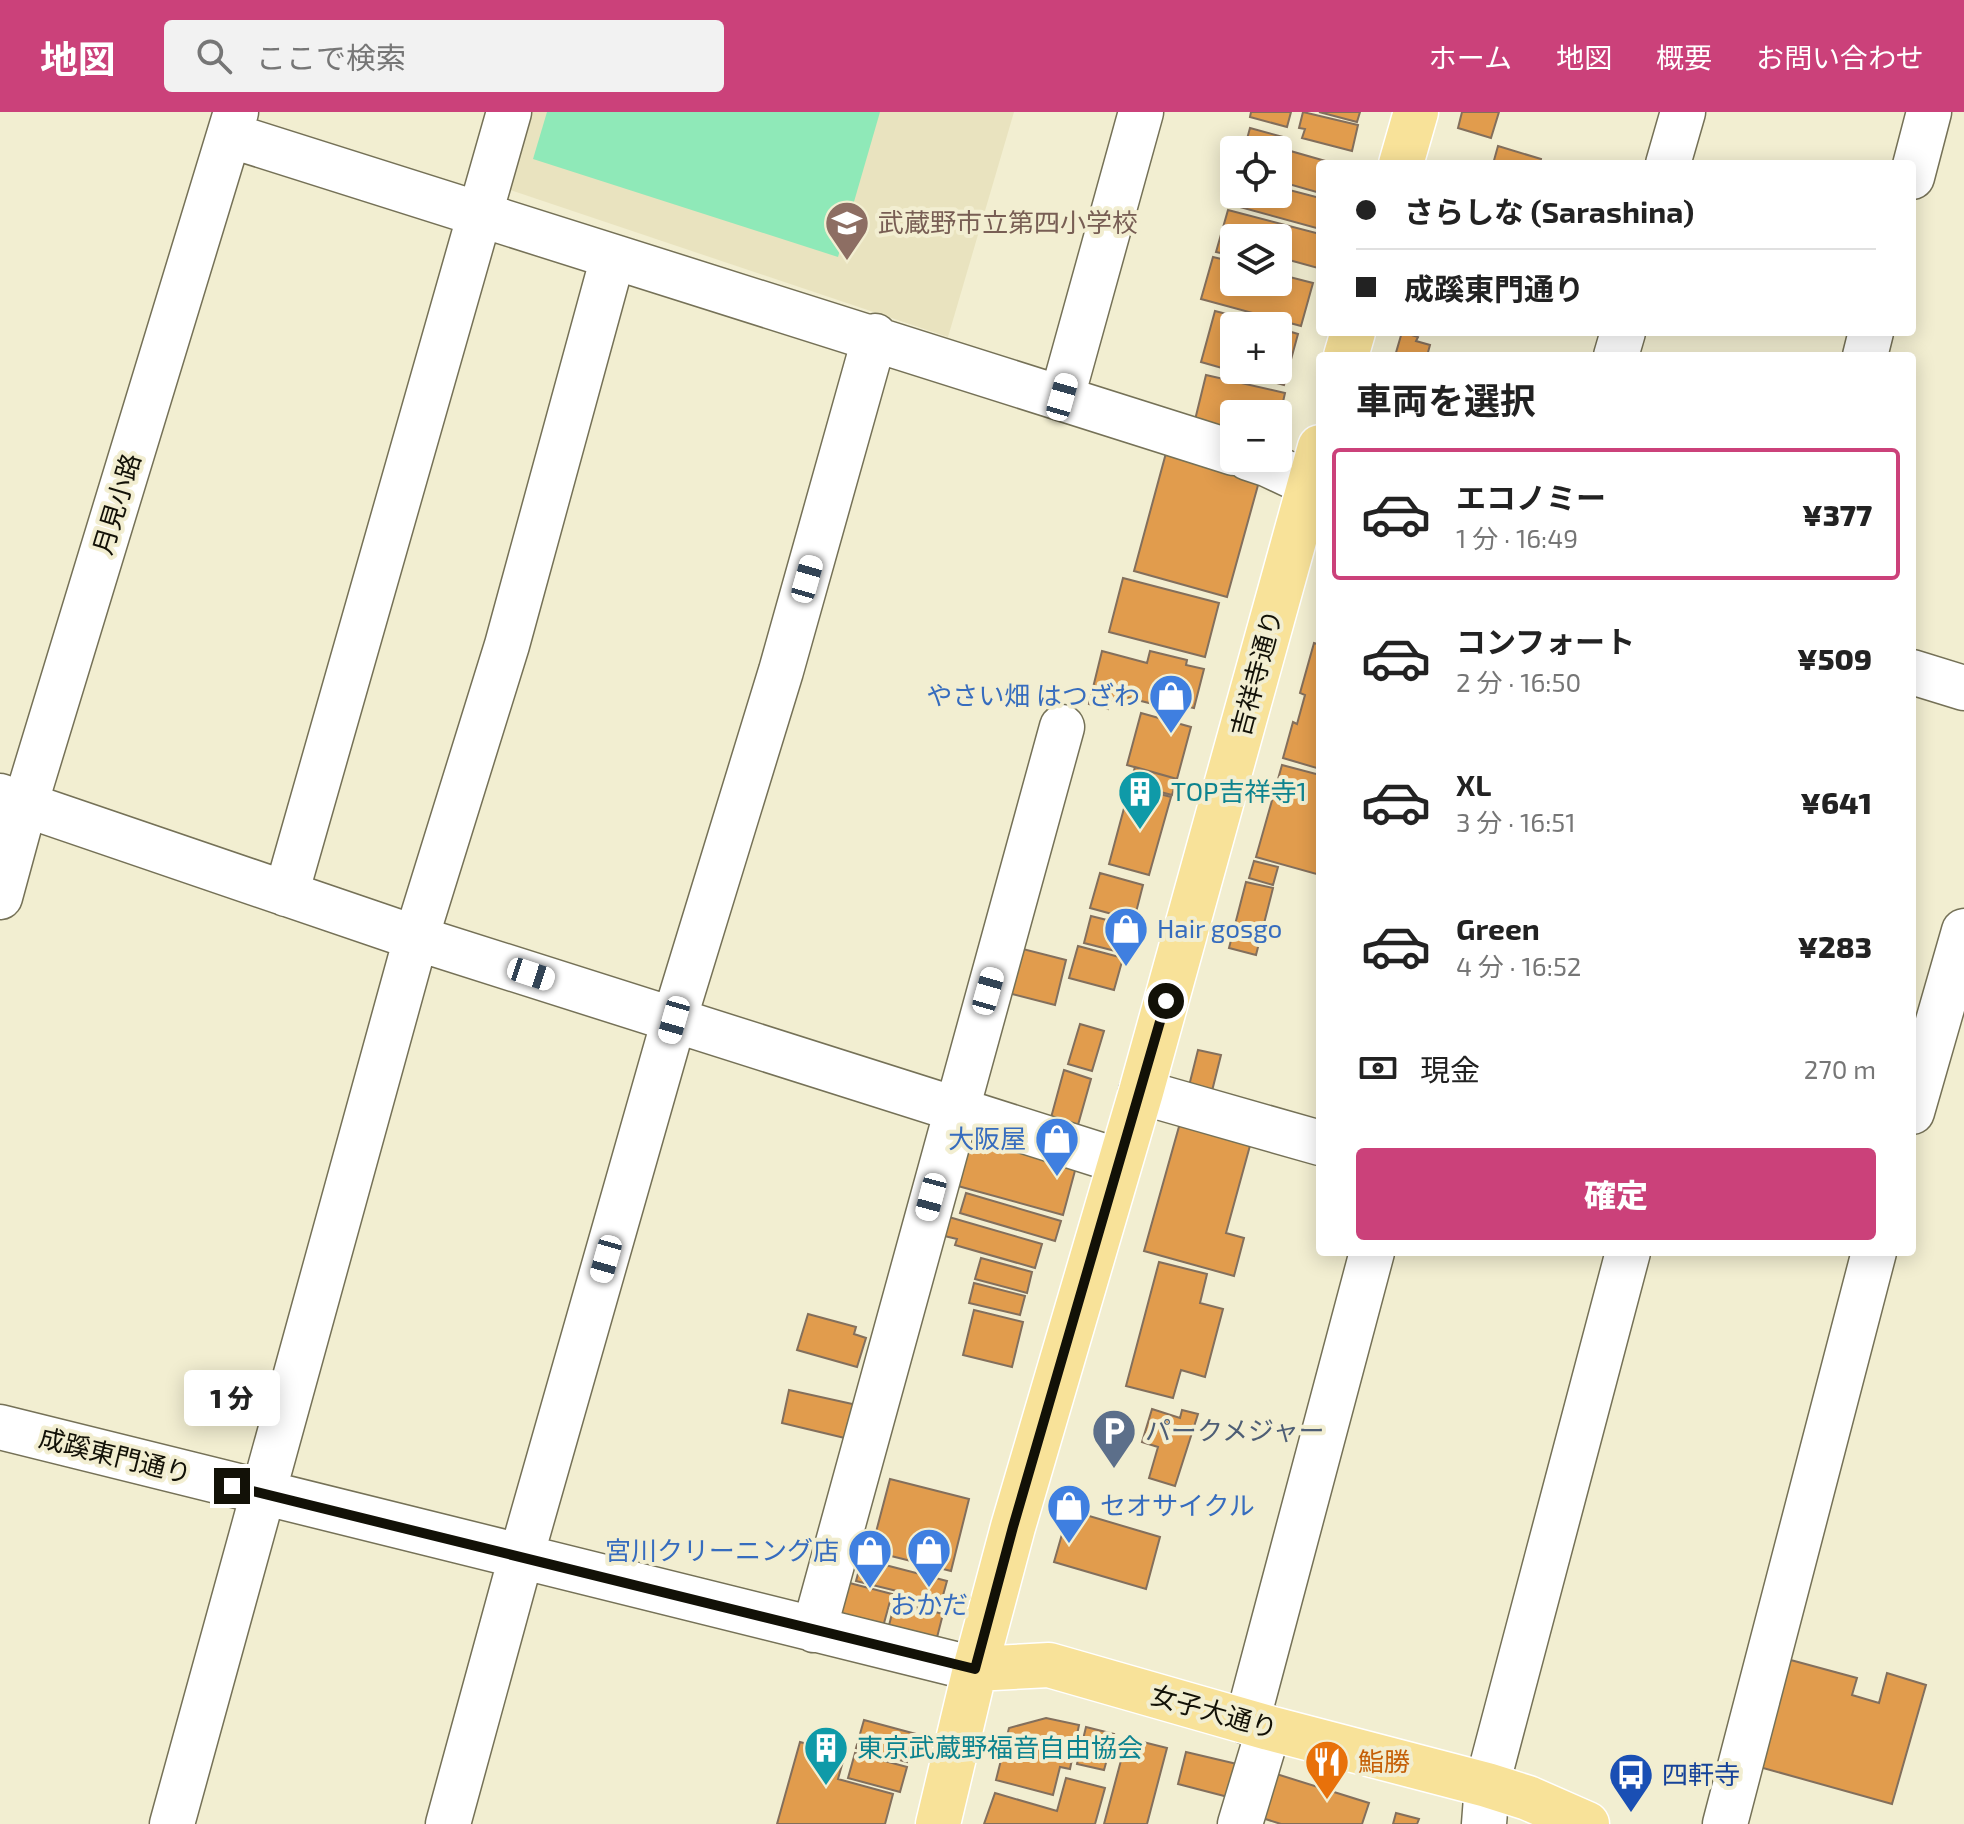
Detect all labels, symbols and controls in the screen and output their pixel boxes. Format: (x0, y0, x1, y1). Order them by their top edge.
search box (164, 20, 724, 92)
icon: search (192, 34, 236, 78)
text: 地図 (40, 35, 116, 81)
text: ここで検索 (256, 39, 406, 75)
text: ホーム (1429, 40, 1512, 74)
text: 地図 (1556, 40, 1612, 74)
text: 概要 (1656, 40, 1712, 74)
text: お問い合わせ (1756, 40, 1924, 74)
map controls (1220, 136, 1292, 472)
button: locate (1220, 136, 1292, 208)
text: さらしな (Sarashina) (1404, 193, 1694, 229)
school or university icon: 武蔵野市立第四小学校 (823, 199, 871, 262)
place label: 武蔵野市立第四小学校 (878, 206, 1138, 237)
button: layers (1220, 224, 1292, 296)
text: 成蹊東門通り (1404, 270, 1584, 306)
button: + (1220, 312, 1292, 384)
car (1044, 371, 1080, 423)
text: 車両を選択 (1356, 378, 1536, 421)
button: − (1220, 400, 1292, 472)
street label: 月見小路 (86, 449, 146, 558)
icon: car (1360, 478, 1432, 550)
text: エコノミー (1456, 479, 1606, 515)
text: ¥377 (1802, 496, 1872, 532)
text: 1 分 · 16:49 (1456, 522, 1578, 553)
car (789, 553, 825, 605)
street label: 吉祥寺通り (1224, 606, 1287, 739)
icon: car (1360, 622, 1432, 694)
text: コンフォート (1456, 623, 1635, 659)
text: ¥509 (1797, 640, 1872, 676)
text: 2 分 · 16:50 (1456, 666, 1581, 697)
shop icon: やさい畑 はつざわ (1147, 672, 1195, 735)
place label: やさい畑 はつざわ (926, 679, 1140, 710)
icon: car (1360, 766, 1432, 838)
text: XL (1456, 766, 1491, 802)
building icon: TOP吉祥寺1 (1116, 768, 1164, 831)
place label: TOP吉祥寺1 (1171, 775, 1307, 806)
text: ¥641 (1800, 784, 1872, 820)
text: 3 分 · 16:51 (1456, 806, 1576, 837)
shop icon: Hair gosgo (1102, 905, 1150, 968)
icon: car (1360, 910, 1432, 982)
text: Green (1456, 910, 1540, 946)
place label: Hair gosgo (1157, 912, 1282, 943)
text: ¥283 (1797, 928, 1872, 964)
text: 4 分 · 16:52 (1456, 950, 1581, 981)
car (504, 955, 558, 993)
car (970, 965, 1006, 1017)
route start (1148, 983, 1184, 1019)
car (656, 994, 692, 1046)
icon: cash (1356, 1046, 1400, 1090)
text: 現金 (1420, 1051, 1480, 1087)
text: 270 m (1804, 1053, 1876, 1084)
shop icon: 大阪屋 (1033, 1115, 1081, 1178)
place label: 大阪屋 (948, 1122, 1026, 1153)
button: 確定 (1356, 1148, 1876, 1240)
car (913, 1171, 949, 1223)
car (588, 1233, 624, 1285)
callout: 1 分 (184, 1370, 280, 1426)
text: 1 分 (210, 1382, 254, 1413)
parking icon: パークメジャー (1090, 1407, 1138, 1470)
place label: パークメジャー (1145, 1414, 1325, 1445)
street label: 成蹊東門通り (36, 1421, 195, 1488)
route end (214, 1468, 250, 1504)
shop icon: セオサイクル (1045, 1482, 1093, 1545)
place label: セオサイクル (1100, 1489, 1255, 1520)
shop icon: おかだ (905, 1526, 953, 1589)
shop icon: 宮川クリーニング店 (846, 1527, 894, 1590)
place label: 宮川クリーニング店 (605, 1534, 839, 1565)
place label: おかだ (890, 1588, 968, 1619)
street label: 女子大通り (1148, 1678, 1281, 1743)
building icon: 東京武蔵野福音自由協会 (802, 1724, 850, 1787)
place label: 東京武蔵野福音自由協会 (857, 1731, 1143, 1762)
restaurant icon: 鮨勝 (1303, 1738, 1351, 1801)
place label: 鮨勝 (1358, 1745, 1410, 1776)
bus stop icon: 四軒寺 (1607, 1751, 1655, 1814)
place label: 四軒寺 (1662, 1758, 1740, 1789)

